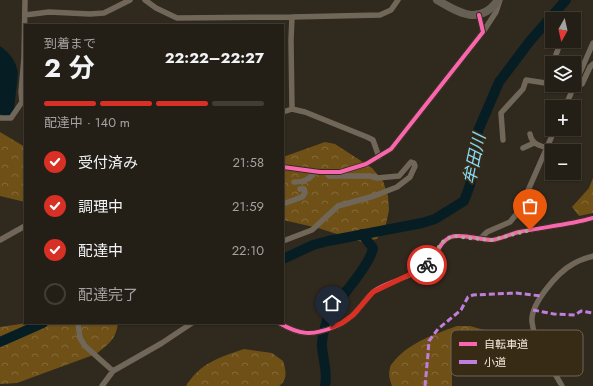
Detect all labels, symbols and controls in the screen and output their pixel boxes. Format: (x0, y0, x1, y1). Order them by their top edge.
north arrow (545, 12, 581, 48)
map controls (545, 12, 581, 180)
text: 到着まで (44, 34, 96, 53)
text: 22:22–22:27 (165, 47, 264, 69)
text: 2 分 (44, 49, 95, 87)
button: layers (545, 56, 581, 92)
button: + (545, 100, 581, 136)
text: 配達中 · 140 m (44, 113, 130, 132)
water label: 牟田川 (457, 130, 491, 186)
button: − (545, 144, 581, 180)
icon: check (44, 151, 66, 173)
text: 受付済み (78, 152, 138, 174)
text: 21:58 (232, 153, 264, 172)
pin (513, 189, 547, 230)
icon: check (44, 195, 66, 217)
icon: bag (519, 195, 541, 217)
text: 調理中 (78, 196, 123, 218)
text: 21:59 (232, 197, 264, 216)
icon: check (44, 239, 66, 261)
text: 配達中 (78, 240, 123, 262)
text: 22:10 (232, 241, 264, 260)
courier (407, 245, 447, 285)
icon: bike (416, 254, 438, 276)
text: 配達完了 (78, 284, 138, 306)
pin (315, 286, 349, 327)
icon: home (321, 292, 343, 314)
legend (451, 330, 583, 376)
text: 自転車道 (484, 336, 528, 352)
text: 小道 (484, 354, 506, 370)

